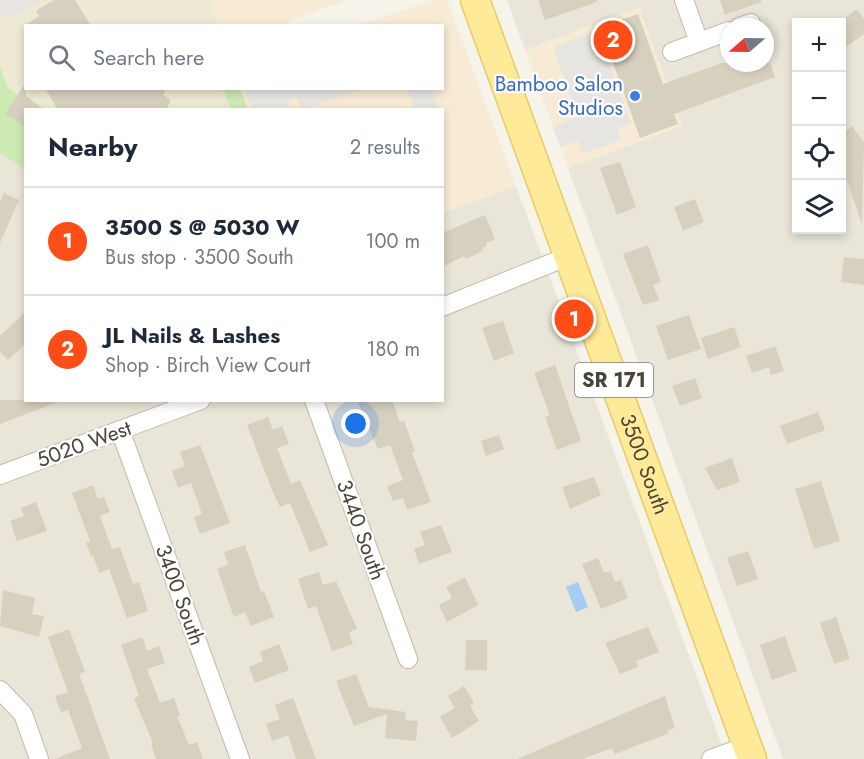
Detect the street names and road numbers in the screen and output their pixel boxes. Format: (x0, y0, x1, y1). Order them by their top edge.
road number: SR 171 (575, 363, 653, 397)
street label: 3500 South (612, 410, 676, 519)
street label: 5020 West (32, 413, 136, 475)
street label: 3440 South (329, 476, 393, 584)
street label: 3400 South (148, 540, 212, 650)

